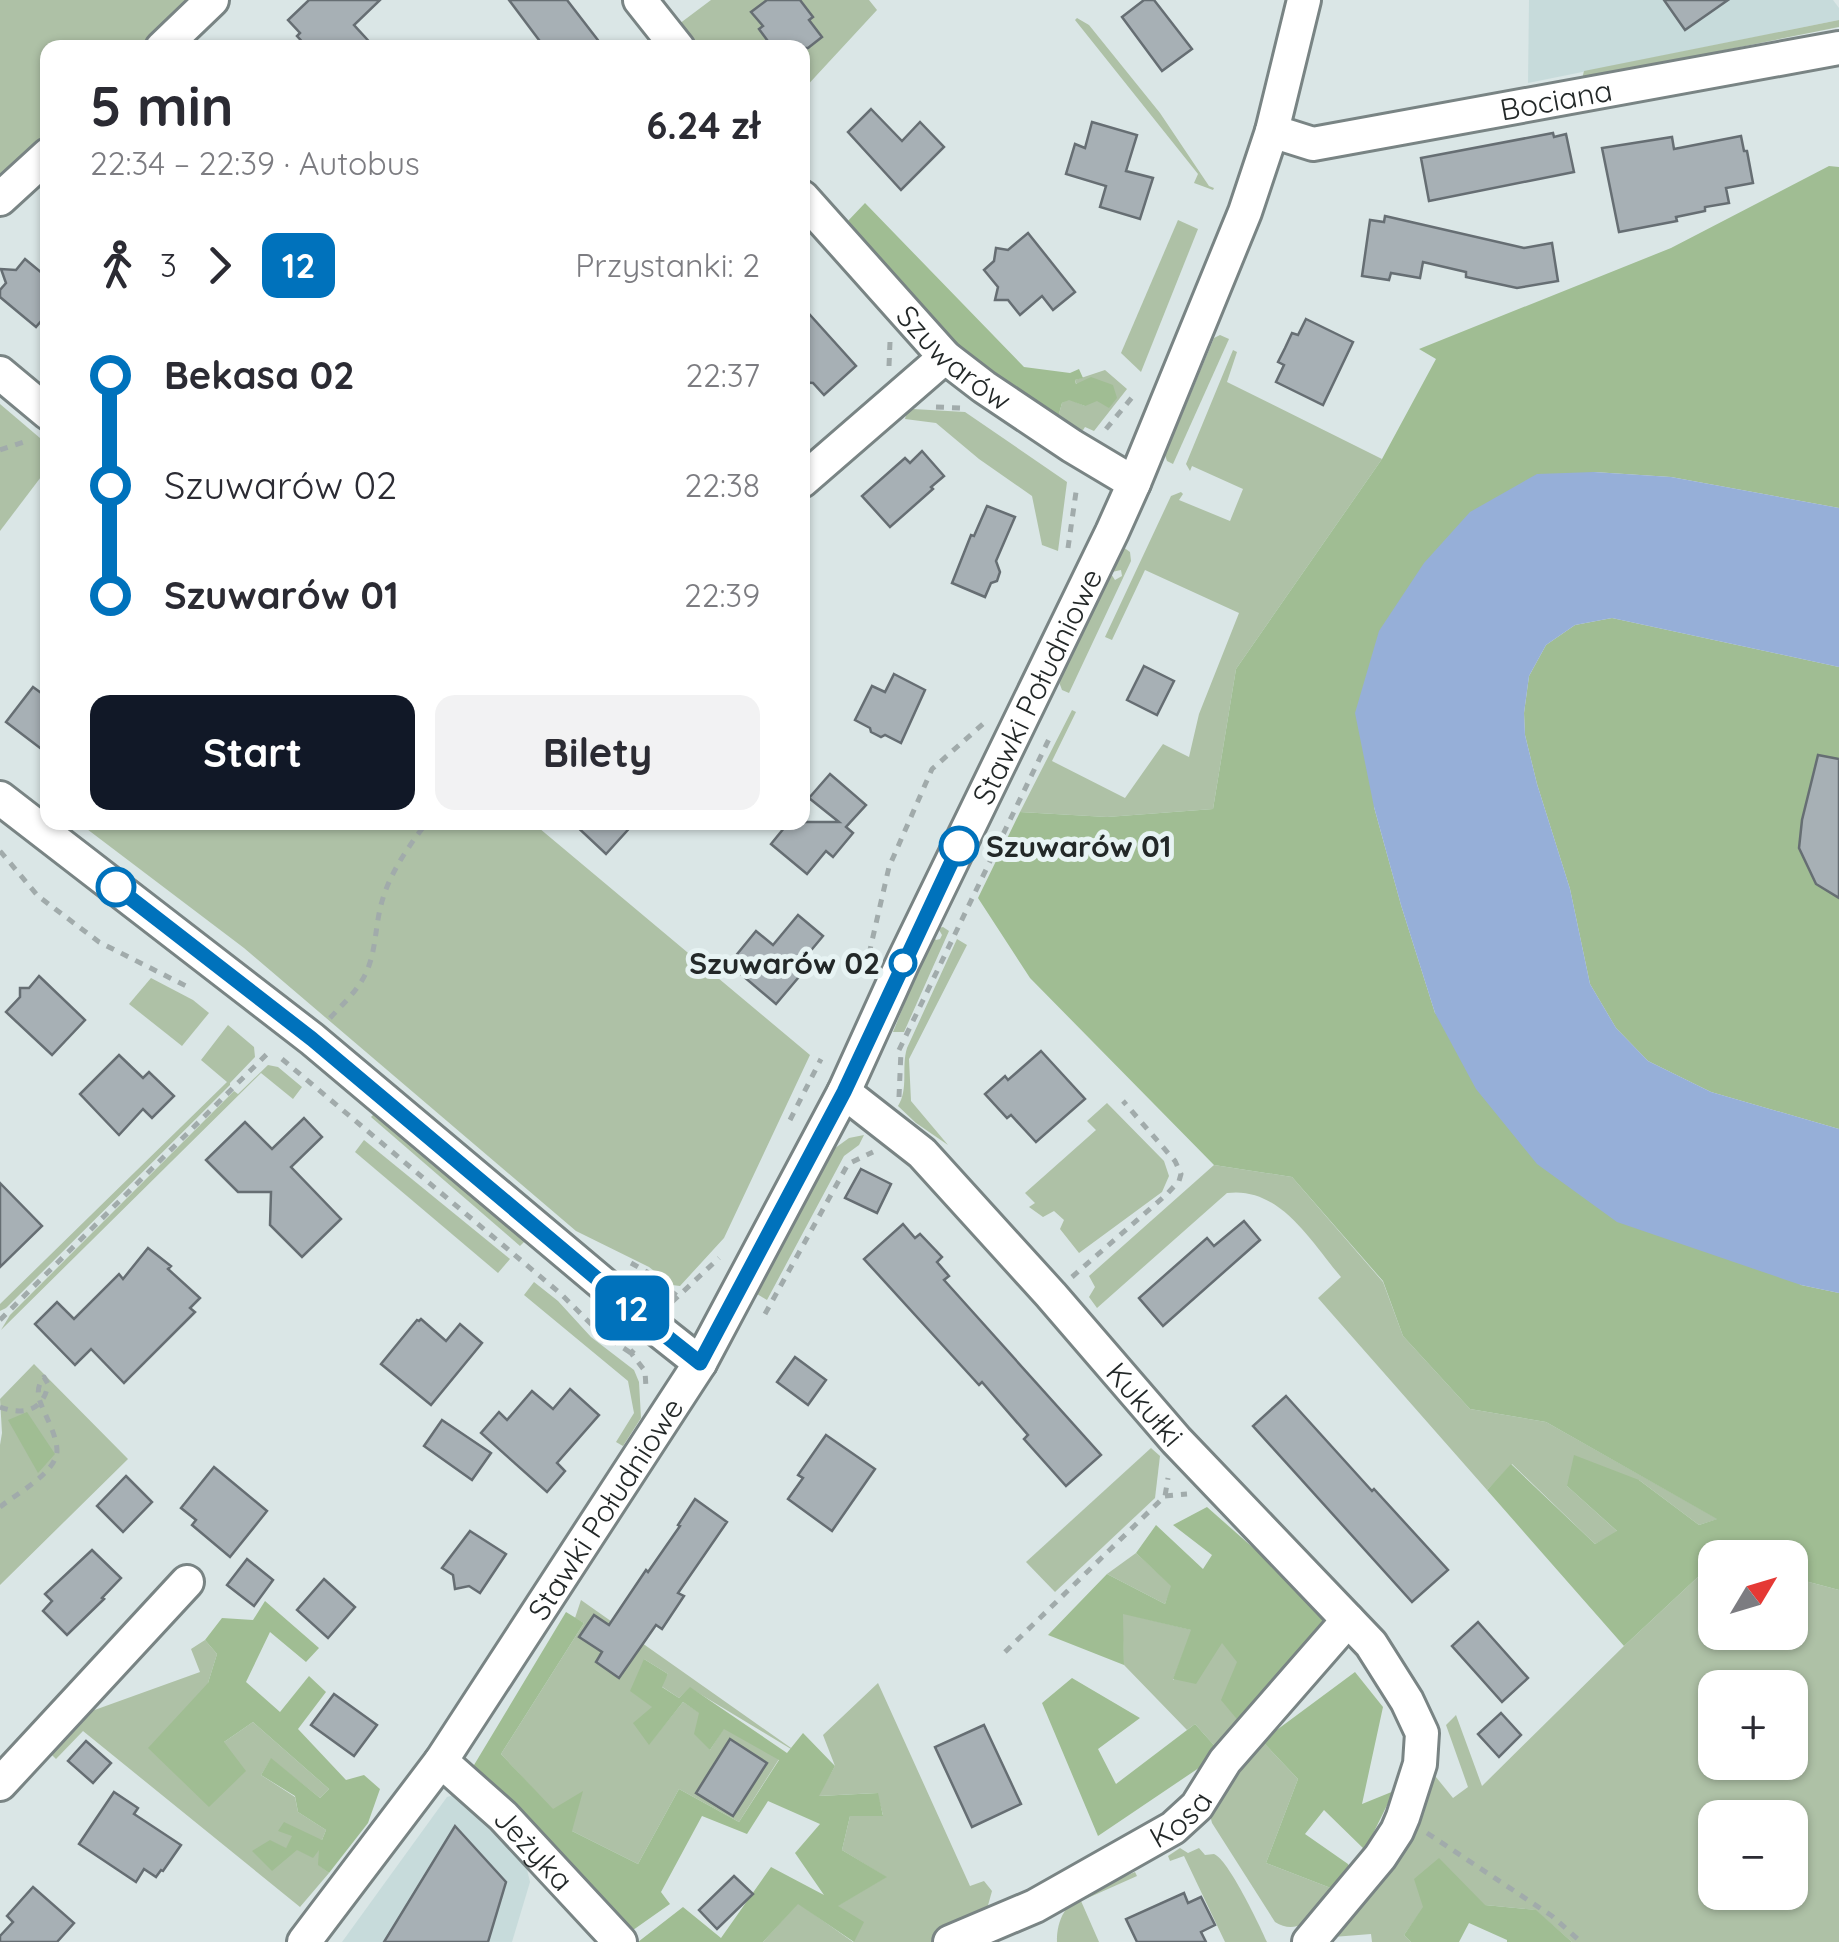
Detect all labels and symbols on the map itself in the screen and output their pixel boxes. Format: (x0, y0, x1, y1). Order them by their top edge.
street label: Bociana (1497, 71, 1615, 129)
street label: Szuwarów (889, 297, 1019, 419)
street label: Stawki Południowe (964, 562, 1110, 810)
marker: Szuwarów 01 (940, 827, 978, 865)
place label: Szuwarów 01 (986, 827, 1171, 865)
unlabelled marker (97, 868, 135, 906)
place label: Szuwarów 02 (689, 944, 880, 982)
marker: Szuwarów 02 (890, 950, 916, 976)
line badge: 12 (587, 1276, 677, 1340)
street label: Kukułki (1098, 1354, 1192, 1454)
street label: Stawki Południowe (519, 1390, 691, 1627)
north arrow (1698, 1540, 1808, 1650)
street label: Kosa (1143, 1784, 1220, 1856)
street label: Jeżyka (486, 1800, 582, 1899)

